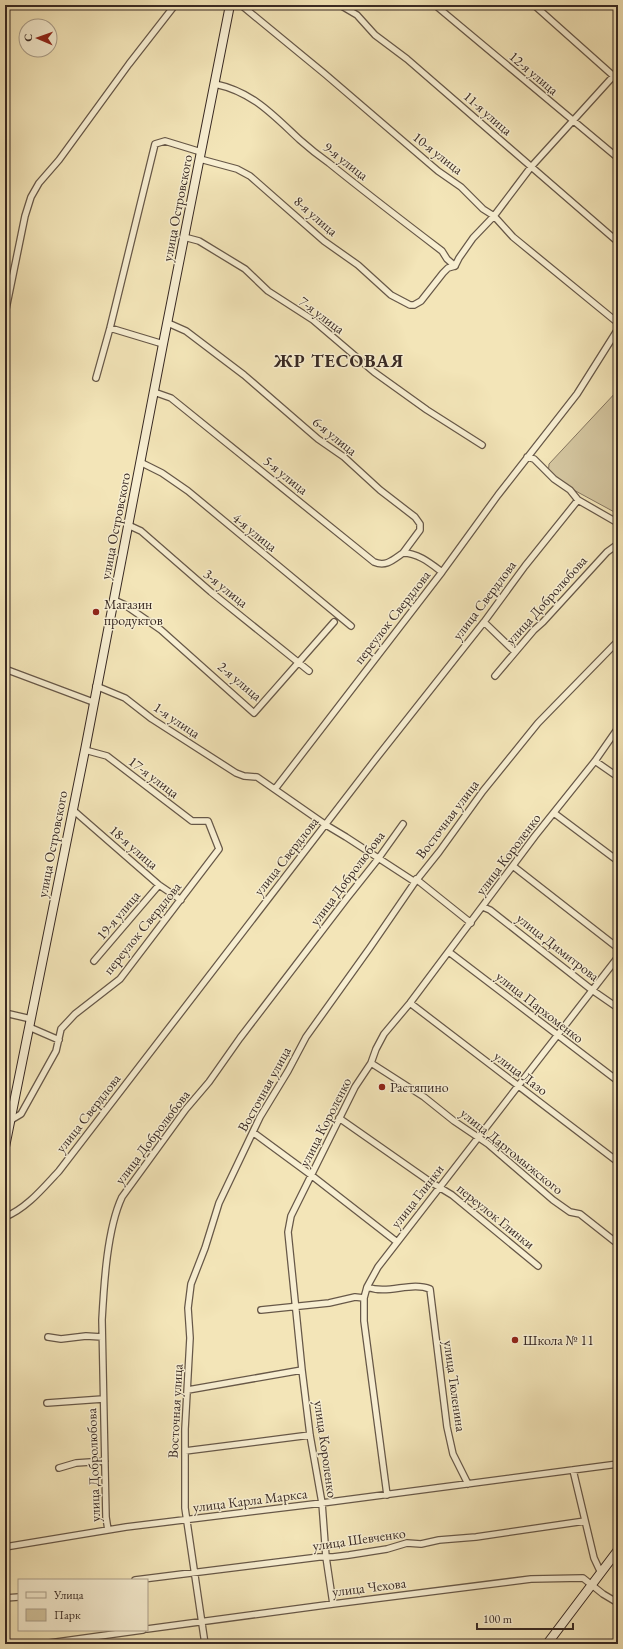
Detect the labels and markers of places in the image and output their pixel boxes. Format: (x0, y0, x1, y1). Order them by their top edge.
place label: Магазин продуктов (104, 595, 163, 629)
marker: Магазин продуктов (91, 607, 101, 617)
place label: Растяпино (390, 1078, 449, 1096)
marker: Растяпино (377, 1082, 387, 1092)
place label: Школа № 11 (523, 1331, 594, 1349)
marker: Школа № 11 (510, 1335, 520, 1345)

